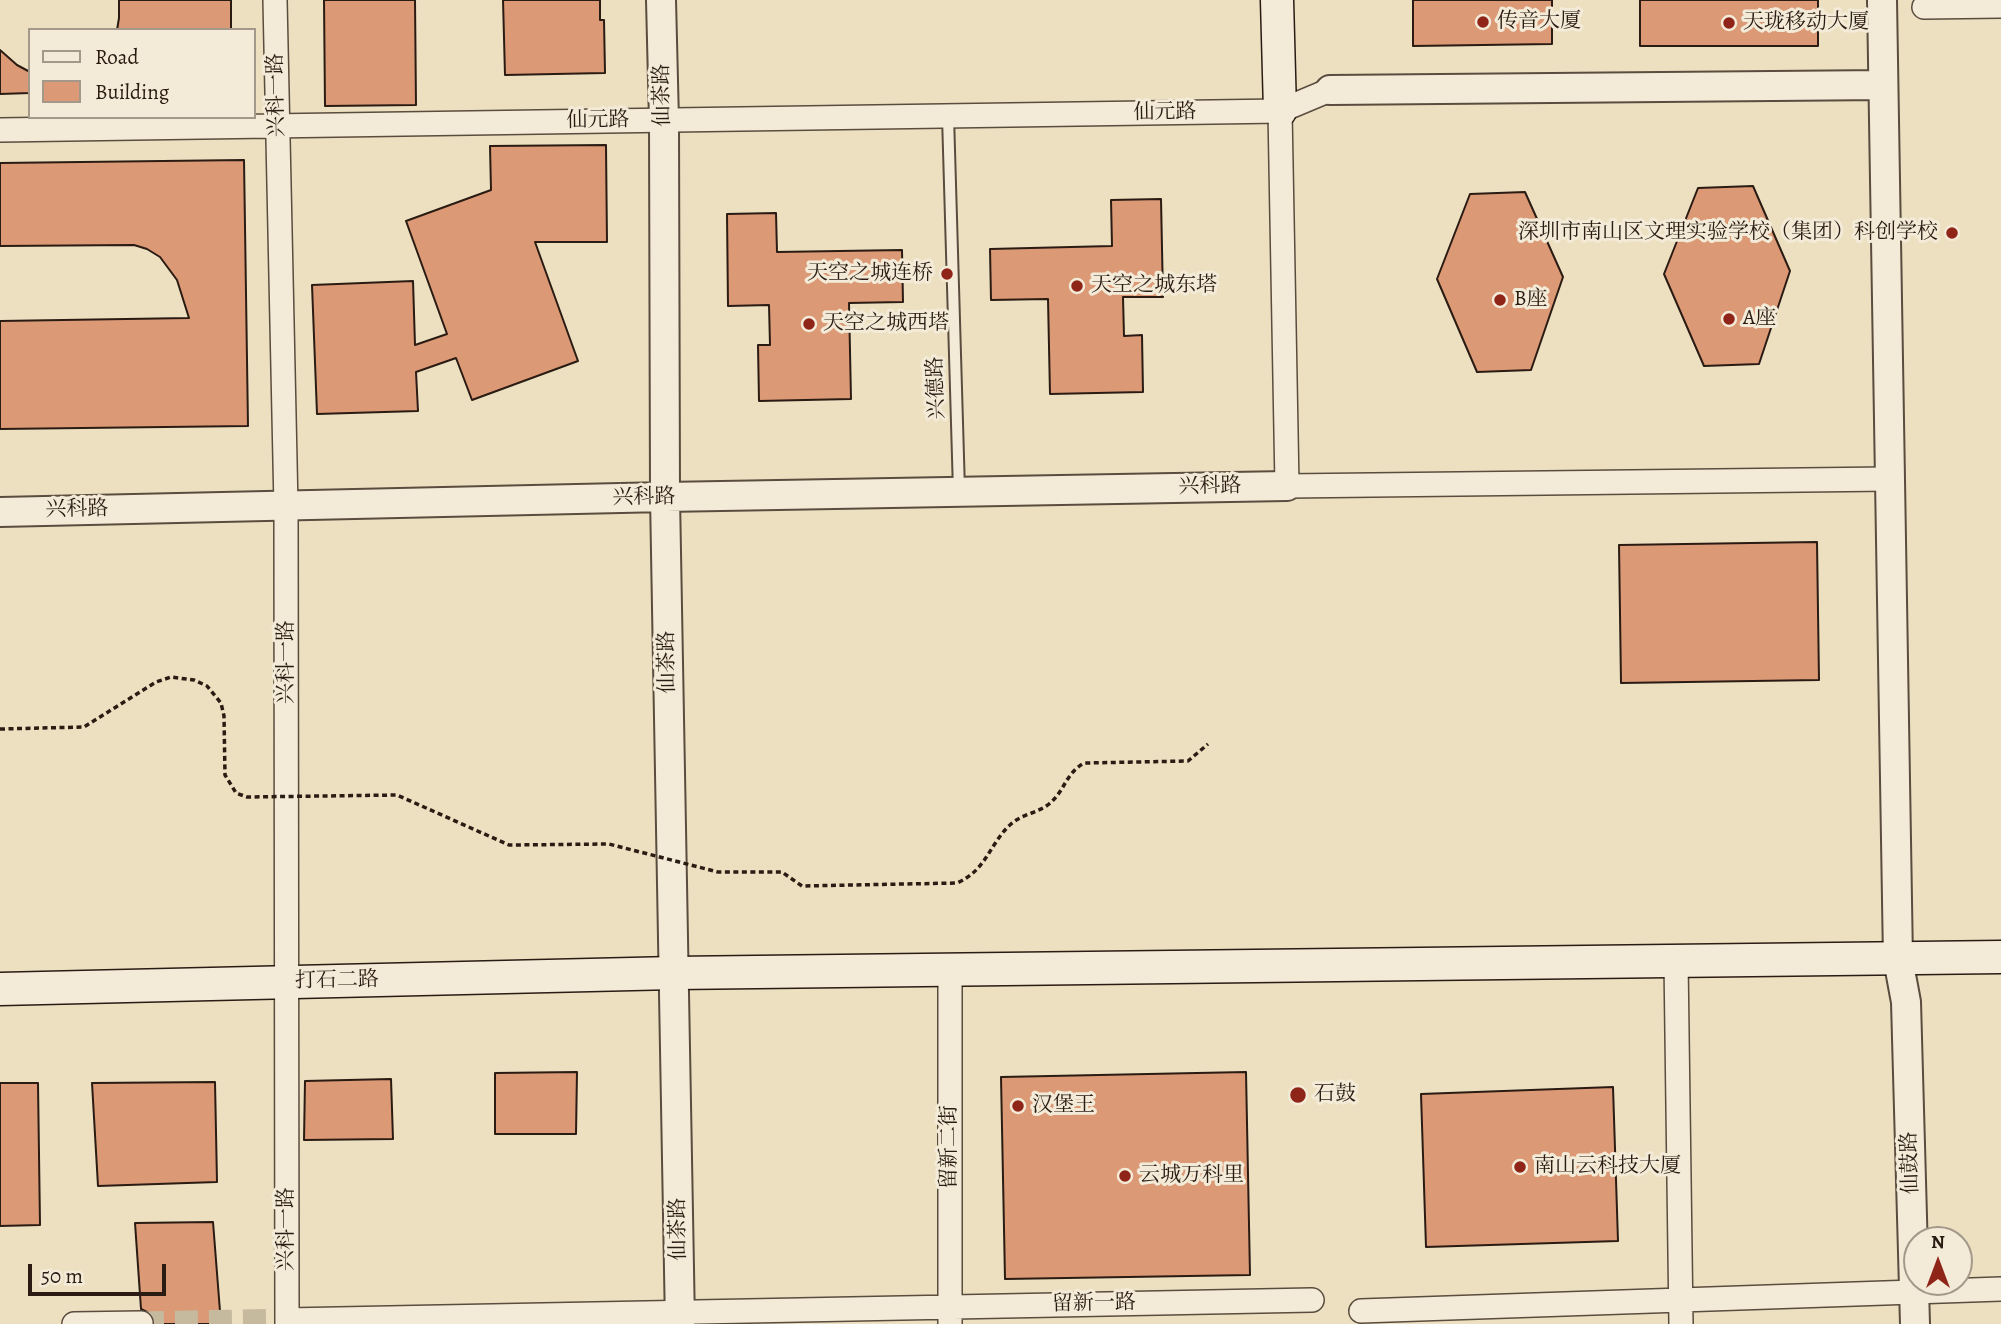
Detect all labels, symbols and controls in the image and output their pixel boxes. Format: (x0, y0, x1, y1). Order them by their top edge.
place label: 传音大厦 (1497, 9, 1581, 35)
place label: 天珑移动大厦 (1743, 10, 1869, 36)
marker: 传音大厦 (1475, 14, 1491, 30)
marker: 天珑移动大厦 (1721, 15, 1737, 31)
legend (28, 28, 256, 119)
text: Road (95, 43, 139, 71)
street label: 兴科一路 (264, 53, 290, 137)
street label: 仙茶路 (650, 63, 676, 127)
text: Building (95, 78, 169, 106)
street label: 仙元路 (1133, 100, 1197, 126)
street label: 仙元路 (566, 108, 630, 134)
place label: 深圳市南山区文理实验学校（集团）科创学校 (1518, 220, 1938, 246)
marker: 深圳市南山区文理实验学校（集团）科创学校 (1944, 225, 1960, 241)
place label: 天空之城连桥 (807, 261, 933, 287)
marker: 天空之城连桥 (939, 266, 955, 282)
place label: 天空之城东塔 (1091, 273, 1217, 299)
marker: 天空之城东塔 (1069, 278, 1085, 294)
place label: B座 (1514, 287, 1548, 313)
marker: B座 (1492, 292, 1508, 308)
place label: A座 (1743, 306, 1776, 332)
place label: 天空之城西塔 (823, 311, 949, 337)
marker: A座 (1721, 311, 1737, 327)
marker: 天空之城西塔 (801, 316, 817, 332)
street label: 兴德路 (923, 356, 951, 420)
street label: 兴科路 (1178, 474, 1242, 500)
street label: 兴科路 (612, 485, 676, 511)
street label: 兴科路 (45, 497, 109, 523)
street label: 兴科一路 (274, 620, 300, 704)
street label: 仙茶路 (655, 630, 681, 694)
street label: 打石二路 (295, 968, 379, 994)
place label: 石鼓 (1314, 1082, 1356, 1108)
marker: 石鼓 (1288, 1085, 1308, 1105)
place label: 汉堡王 (1032, 1093, 1095, 1119)
marker: 汉堡王 (1010, 1098, 1026, 1114)
street label: 留新二街 (937, 1105, 963, 1189)
street label: 仙鼓路 (1897, 1131, 1925, 1195)
place label: 南山云科技大厦 (1534, 1154, 1681, 1180)
marker: 南山云科技大厦 (1512, 1159, 1528, 1175)
place label: 云城万科里 (1139, 1163, 1244, 1189)
marker: 云城万科里 (1117, 1168, 1133, 1184)
street label: 兴科一路 (274, 1187, 300, 1271)
street label: 仙茶路 (666, 1197, 692, 1261)
north arrow (1903, 1226, 1973, 1296)
text: N (1931, 1229, 1945, 1255)
scale bar (32, 1250, 170, 1294)
text: 50 m (41, 1262, 83, 1290)
street label: 留新一路 (1052, 1291, 1136, 1317)

